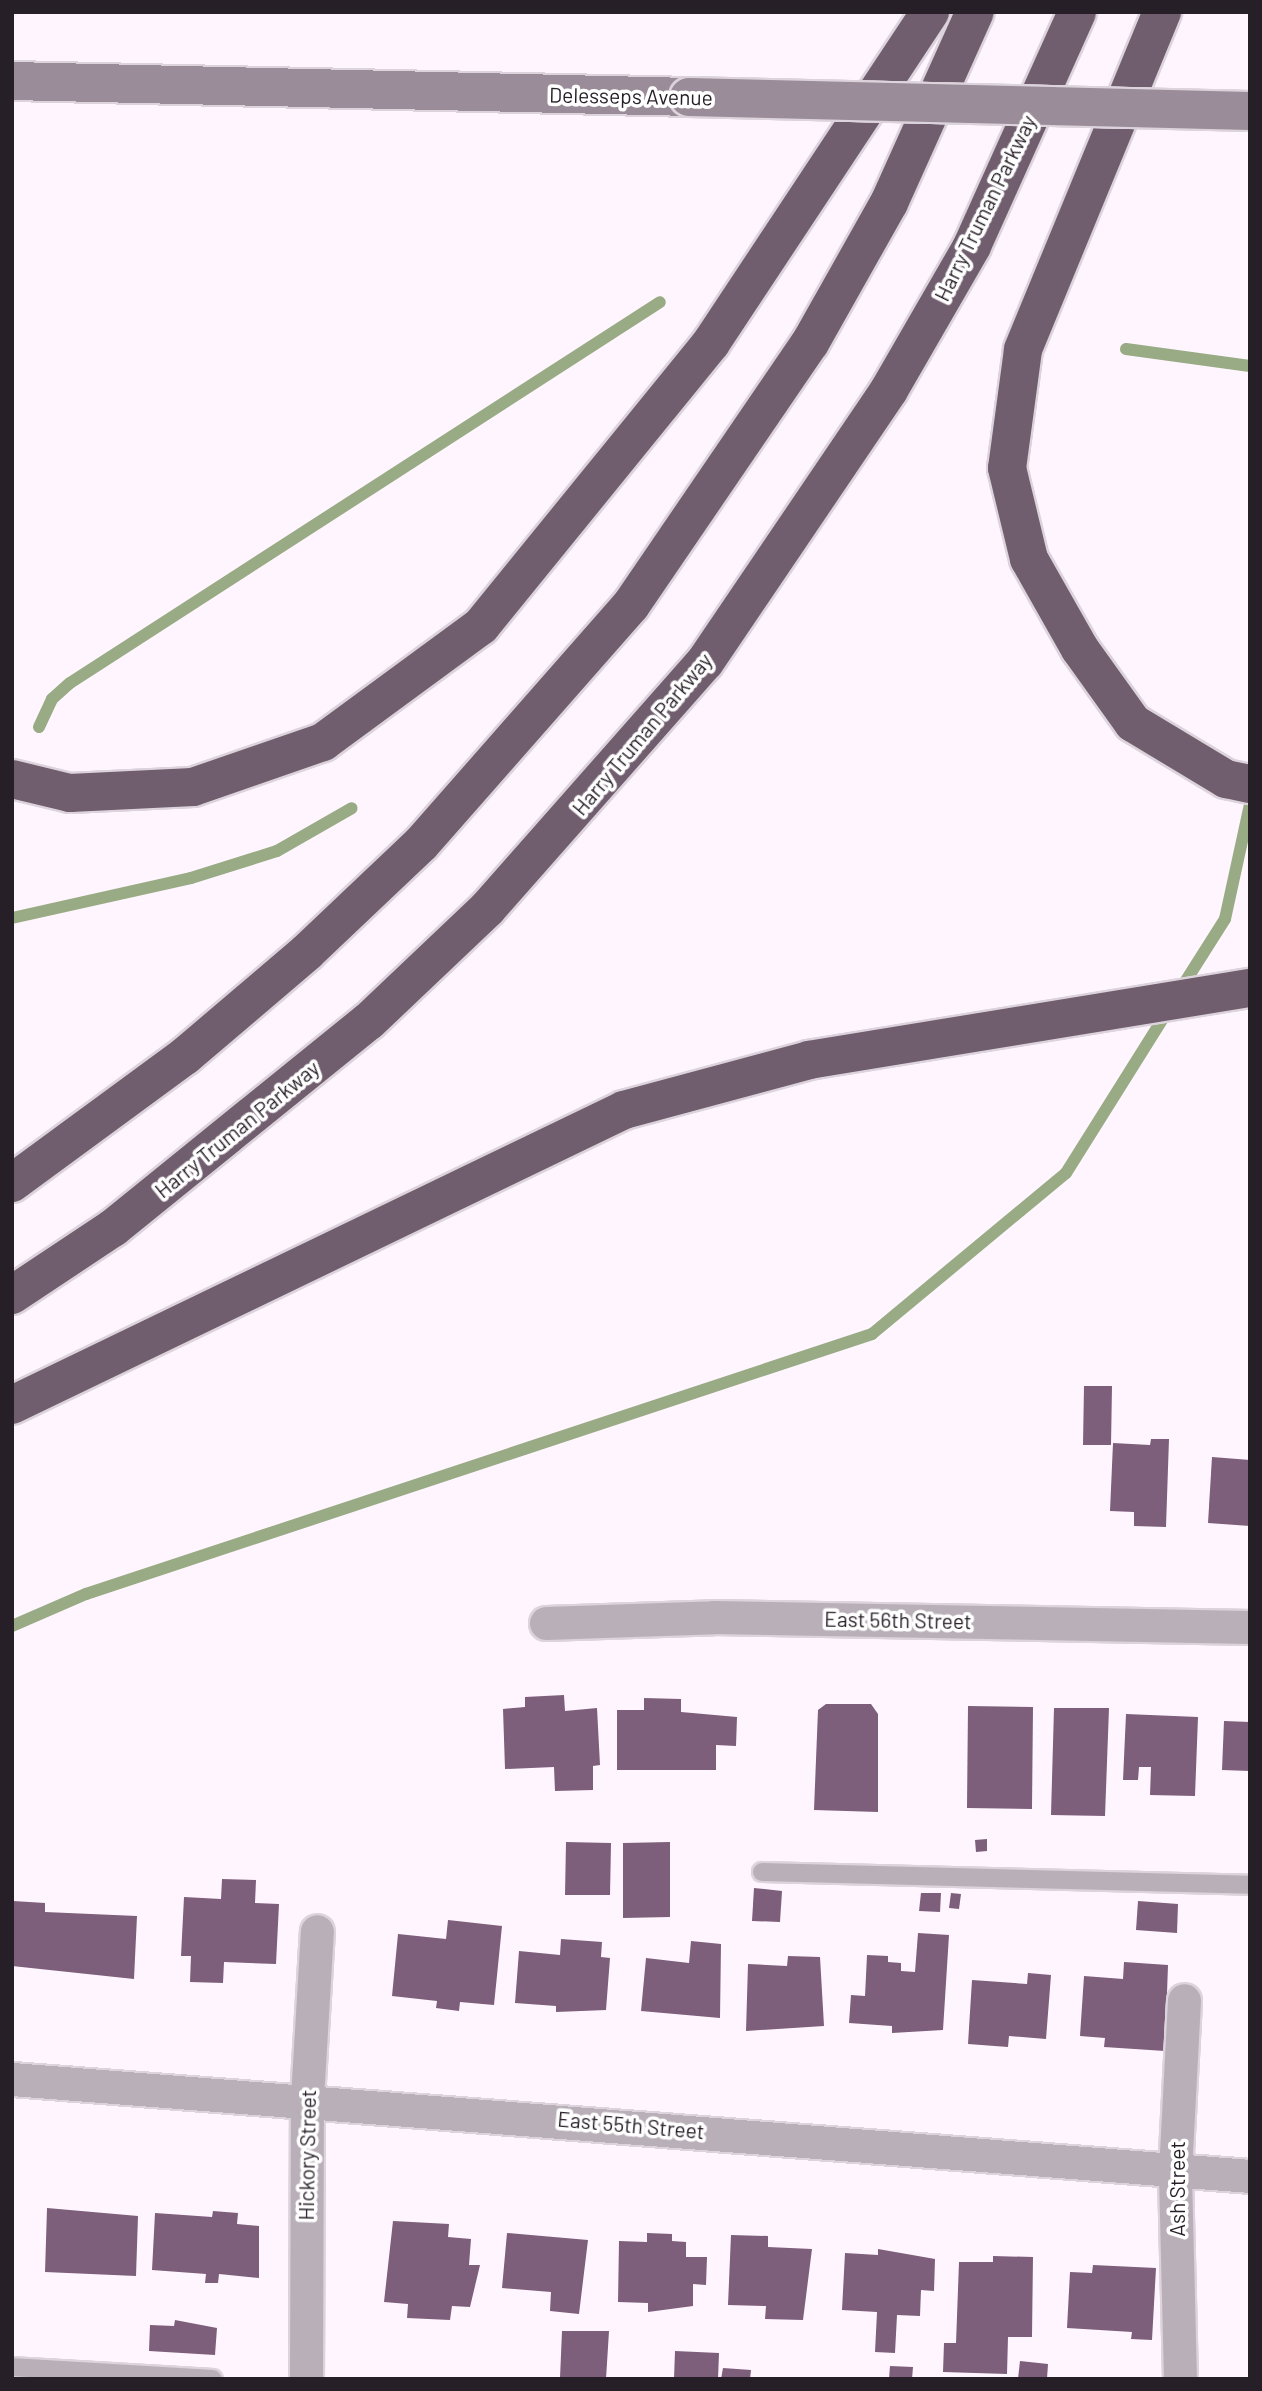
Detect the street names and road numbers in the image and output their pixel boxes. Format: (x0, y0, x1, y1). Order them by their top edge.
street label: Delesseps Avenue (549, 82, 713, 110)
street label: Harry Truman Parkway (929, 111, 1041, 305)
street label: Harry Truman Parkway (567, 648, 717, 820)
street label: Harry Truman Parkway (150, 1055, 324, 1203)
street label: East 56th Street (824, 1606, 972, 1634)
street label: Hickory Street (293, 2089, 321, 2221)
street label: East 55th Street (556, 2106, 706, 2144)
street label: Ash Street (1164, 2141, 1190, 2237)

